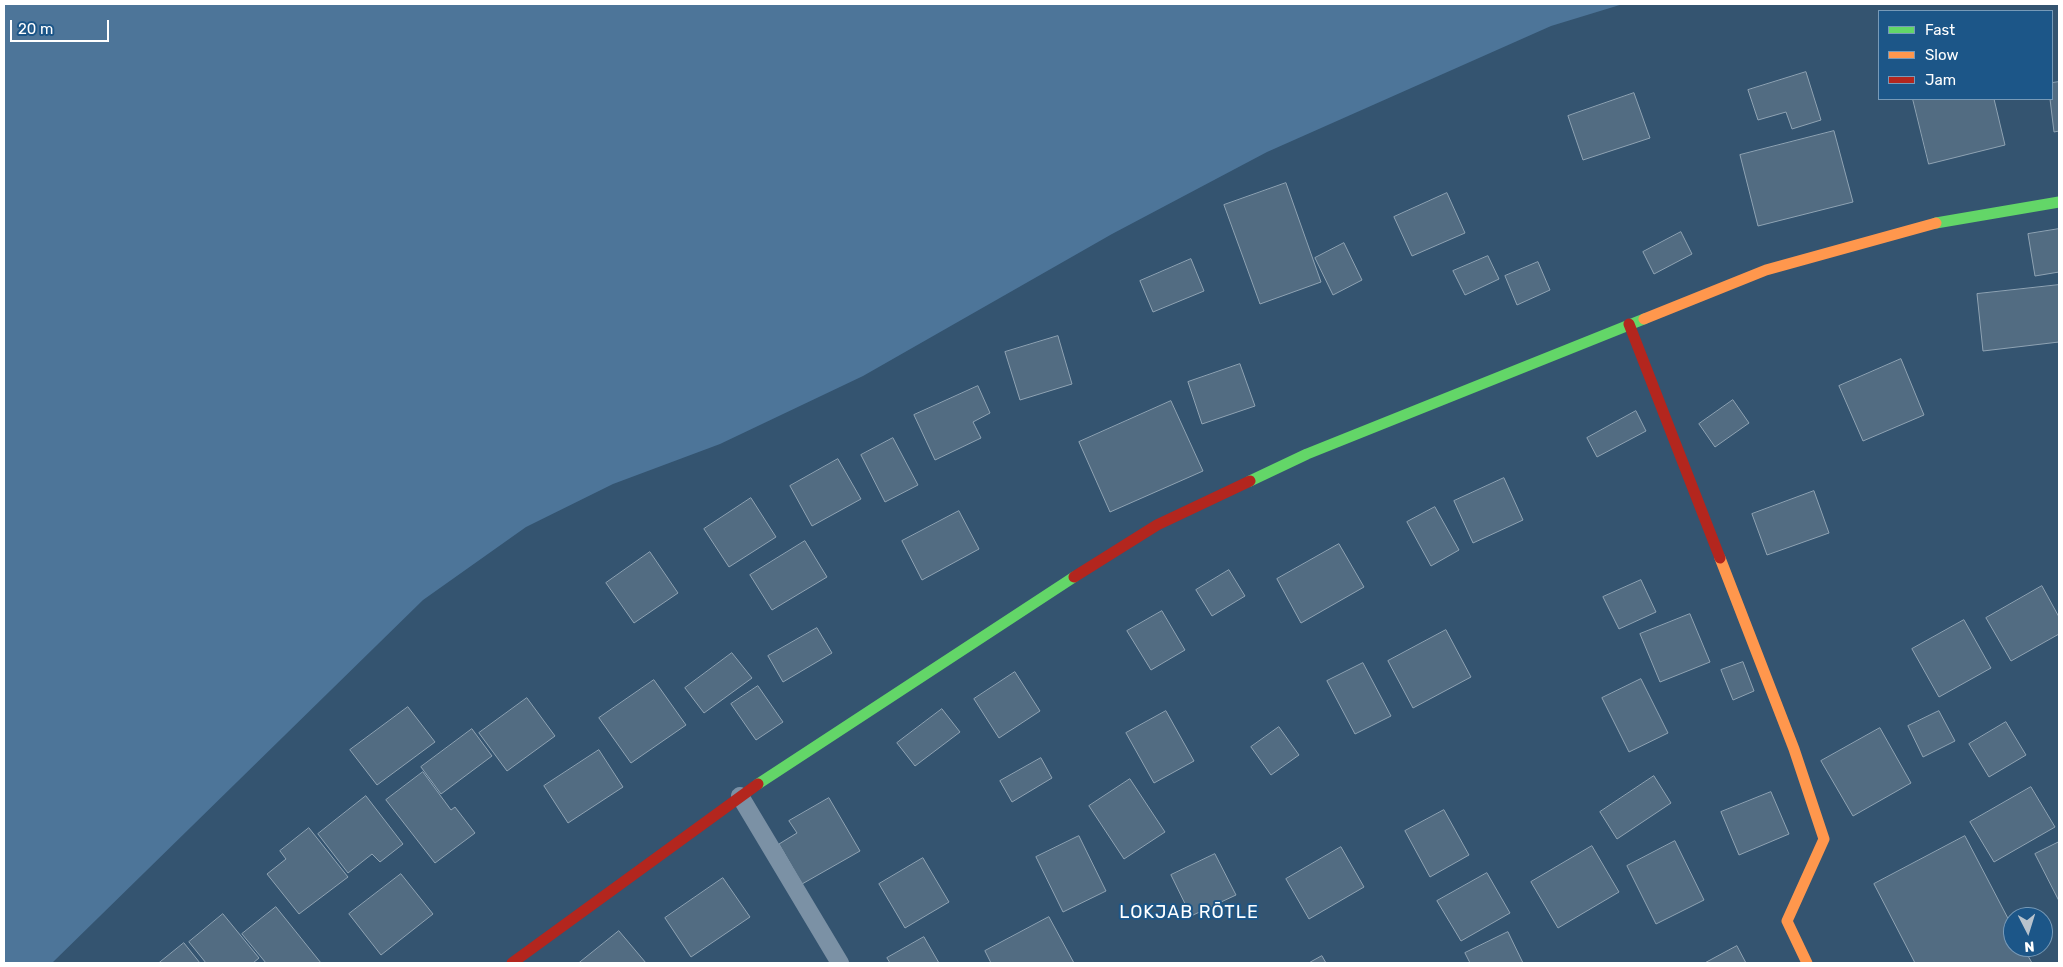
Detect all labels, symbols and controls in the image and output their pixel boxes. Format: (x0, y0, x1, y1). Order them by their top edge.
scale bar (12, 10, 111, 42)
legend (1878, 10, 2053, 100)
text: 20 m (18, 20, 53, 38)
text: Fast (1925, 21, 1955, 39)
text: Slow (1925, 46, 1958, 64)
text: Jam (1925, 71, 1956, 89)
district label: LOKJAB RŌTLE (1118, 902, 1260, 924)
north arrow (2003, 907, 2053, 957)
text: N (2024, 938, 2035, 955)

